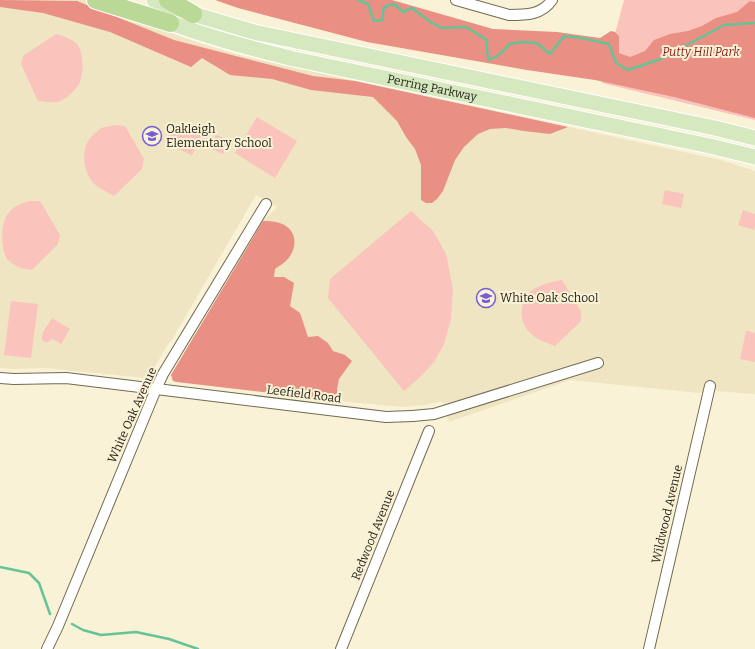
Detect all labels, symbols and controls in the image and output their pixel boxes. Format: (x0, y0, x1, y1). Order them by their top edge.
park label: Putty Hill Park (662, 45, 740, 59)
street label: Perring Parkway (386, 72, 479, 104)
place label: Oakleigh Elementary School (166, 122, 272, 150)
school or university icon: Oakleigh Elementary School (141, 125, 163, 147)
school or university icon: White Oak School (475, 287, 497, 309)
place label: White Oak School (500, 291, 599, 305)
street label: White Oak Avenue (105, 365, 159, 465)
street label: Leefield Road (266, 382, 342, 406)
street label: Wildwood Avenue (649, 463, 685, 565)
street label: Redwood Avenue (349, 488, 397, 582)

